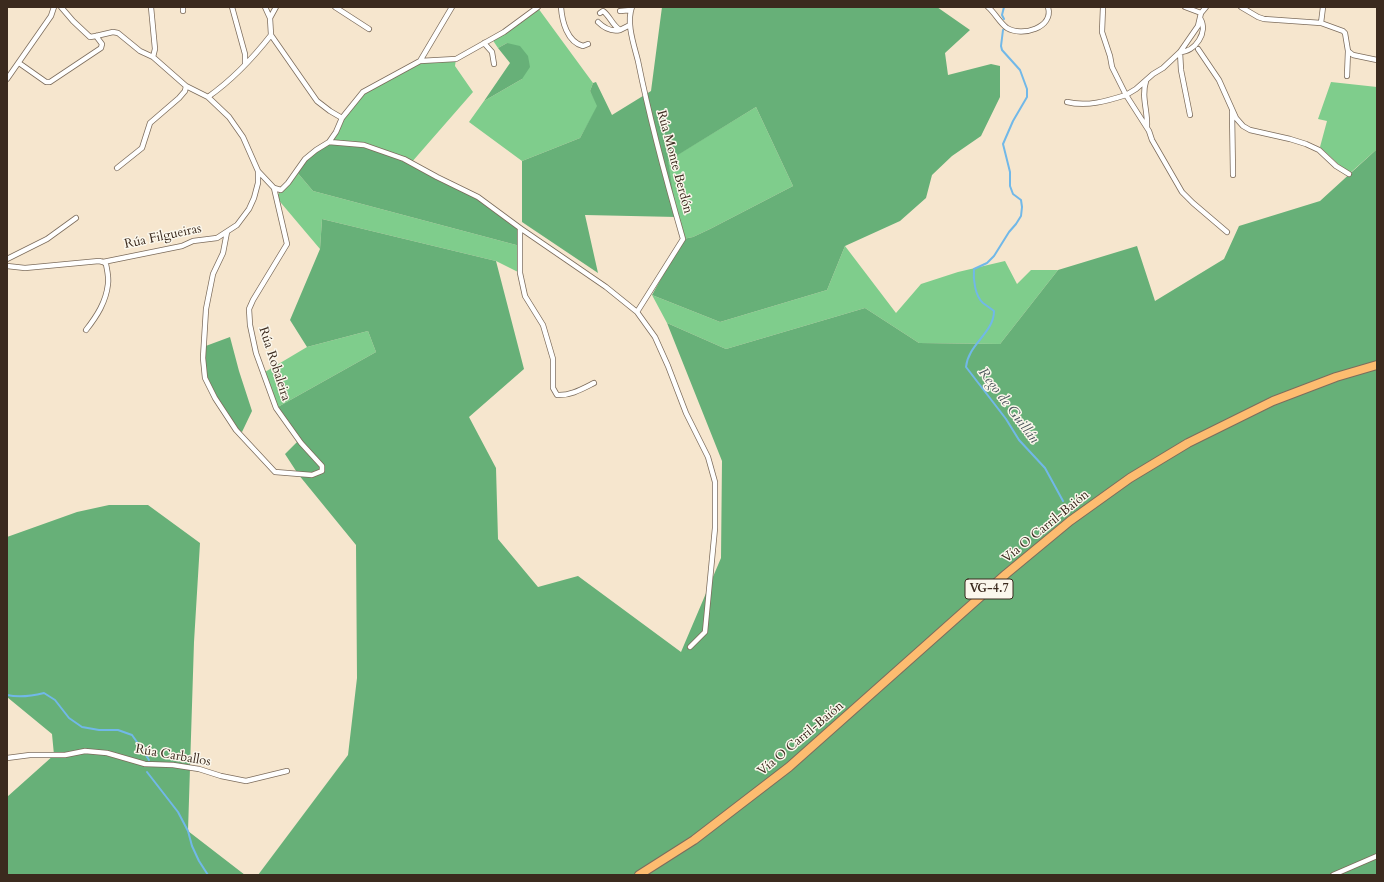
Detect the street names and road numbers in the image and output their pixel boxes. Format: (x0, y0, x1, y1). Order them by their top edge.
street label: Rúa Monte Berdón (653, 109, 695, 215)
street label: Rúa Filgueiras (123, 221, 203, 253)
street label: Rúa Robaleira (255, 325, 293, 403)
street label: Vía O Carril-Baión (999, 487, 1093, 567)
road number: VG-4.7 (965, 579, 1013, 599)
street label: Vía O Carril-Baión (755, 699, 847, 779)
street label: Rúa Carballos (134, 742, 212, 770)

